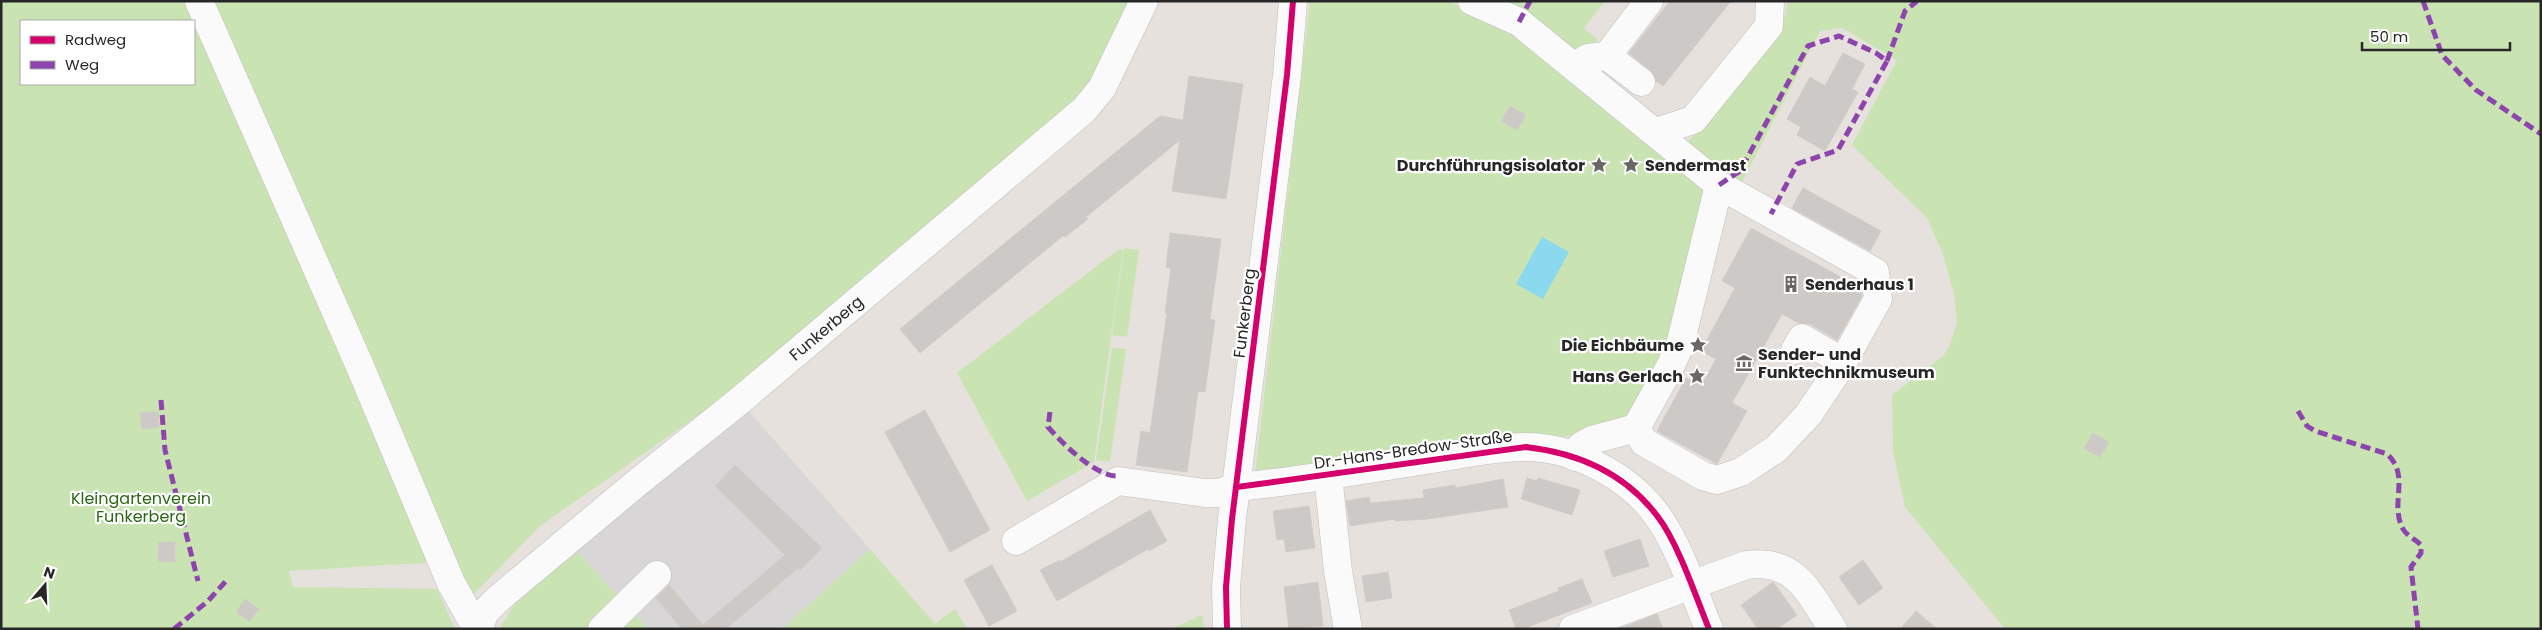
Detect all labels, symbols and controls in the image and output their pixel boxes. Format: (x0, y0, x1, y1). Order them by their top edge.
legend (20, 20, 195, 85)
scale bar (2362, 20, 2510, 52)
text: 50 m (2370, 26, 2408, 47)
text: Radweg (65, 29, 126, 50)
text: Weg (65, 54, 99, 75)
place label: Durchführungsisolator (1397, 154, 1585, 177)
place label: Sendermast (1645, 154, 1746, 177)
place icon: Durchführungsisolator (1589, 155, 1609, 175)
place icon: Sendermast (1621, 155, 1641, 175)
street label: Funkerberg (1228, 267, 1261, 359)
place label: Senderhaus 1 (1805, 273, 1914, 296)
building icon: Senderhaus 1 (1781, 274, 1801, 294)
street label: Funkerberg (784, 290, 868, 366)
place label: Die Eichbäume (1561, 334, 1684, 357)
place icon: Die Eichbäume (1688, 335, 1708, 355)
place label: Sender- und Funktechnikmuseum (1758, 343, 1935, 384)
museum icon: Sender- und Funktechnikmuseum (1734, 353, 1754, 373)
place label: Hans Gerlach (1572, 365, 1683, 388)
place icon: Hans Gerlach (1687, 366, 1707, 386)
street label: Dr.-Hans-Bredow-Straße (1312, 424, 1514, 475)
park label: Kleingartenverein Funkerberg (71, 487, 211, 528)
north arrow (20, 560, 70, 610)
text: N (41, 562, 57, 584)

